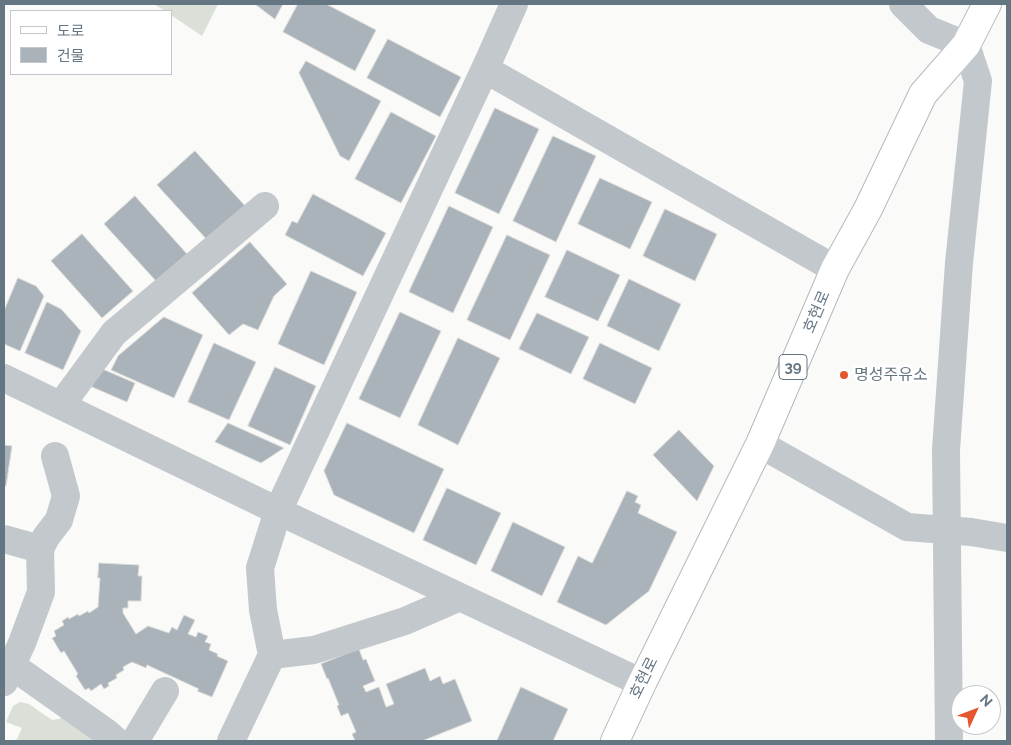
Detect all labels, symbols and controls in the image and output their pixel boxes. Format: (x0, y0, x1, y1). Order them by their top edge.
legend (10, 10, 172, 75)
text: 도로 (57, 22, 85, 40)
text: 건물 (57, 47, 85, 65)
street label: 호현로 (800, 288, 834, 336)
road number: 39 (779, 354, 807, 380)
place label: 명성주유소 (854, 365, 928, 385)
marker: 명성주유소 (838, 369, 850, 381)
street label: 호현로 (626, 654, 662, 702)
north arrow (951, 685, 1001, 735)
text: N (977, 691, 996, 710)

